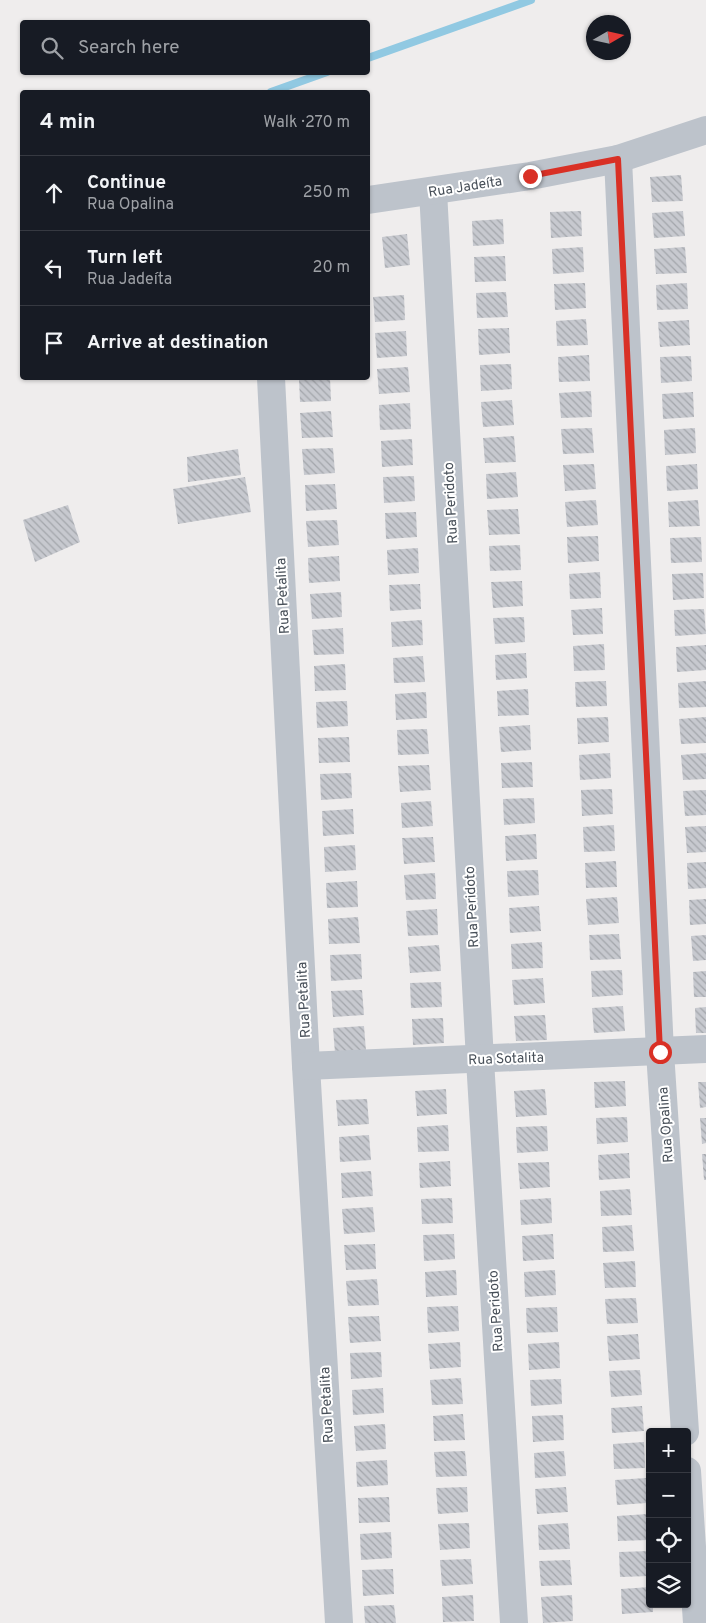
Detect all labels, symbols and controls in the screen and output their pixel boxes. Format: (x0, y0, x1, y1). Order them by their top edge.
north arrow (586, 15, 631, 60)
search box (20, 20, 370, 75)
icon: search (38, 34, 66, 62)
text: Search here (78, 36, 180, 60)
text: 4 min (40, 109, 96, 136)
text: Walk · 270 m (263, 113, 350, 133)
route end (519, 165, 542, 188)
text: Continue (87, 171, 166, 195)
street label: Rua Jadeíta (427, 173, 503, 202)
icon: ahead (40, 179, 68, 207)
text: 250 m (303, 183, 350, 203)
text: Rua Opalina (87, 195, 174, 215)
text: Turn left (87, 246, 163, 270)
icon: left (40, 254, 68, 282)
text: 20 m (313, 258, 350, 278)
text: Rua Jadeíta (87, 270, 172, 290)
icon: arrive (40, 329, 68, 357)
text: Arrive at destination (87, 331, 268, 355)
street label: Rua Peridoto (441, 462, 462, 544)
street label: Rua Petalita (273, 557, 294, 634)
street label: Rua Peridoto (462, 866, 483, 948)
street label: Rua Petalita (294, 961, 315, 1038)
route start (649, 1041, 672, 1064)
street label: Rua Sotalita (468, 1050, 544, 1069)
street label: Rua Opalina (655, 1086, 678, 1163)
street label: Rua Peridoto (485, 1269, 508, 1352)
street label: Rua Petalita (317, 1366, 338, 1443)
map controls (646, 1428, 691, 1608)
button: + (646, 1428, 691, 1473)
button: − (646, 1473, 691, 1518)
button: locate (646, 1518, 691, 1563)
button: layers (646, 1563, 691, 1608)

